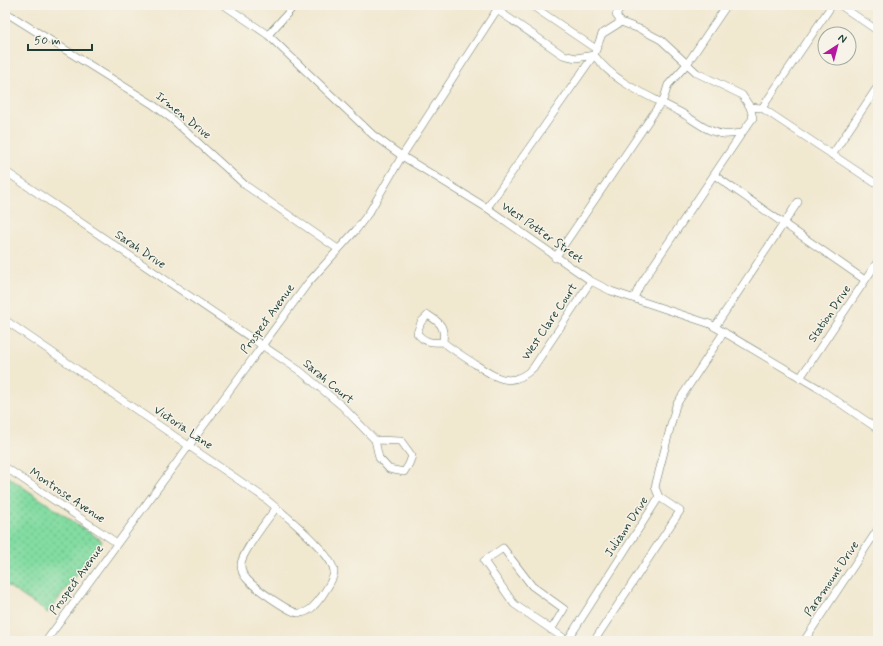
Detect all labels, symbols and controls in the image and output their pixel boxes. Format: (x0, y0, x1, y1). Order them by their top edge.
scale bar (28, 26, 92, 52)
north arrow (817, 26, 857, 66)
text: N (835, 31, 849, 47)
text: 50 m (34, 33, 61, 49)
street label: Irmen Drive (152, 89, 214, 143)
street label: West Potter Street (498, 199, 587, 268)
street label: Sarah Drive (111, 227, 169, 273)
street label: West Clare Court (518, 280, 582, 363)
street label: Prospect Avenue (237, 281, 299, 357)
street label: Station Drive (805, 282, 855, 346)
street label: Sarah Court (299, 356, 357, 408)
street label: Victoria Lane (150, 402, 216, 454)
street label: Montrose Avenue (26, 465, 108, 527)
street label: Juliann Drive (601, 494, 653, 560)
street label: Paramount Drive (801, 538, 863, 620)
street label: Prospect Avenue (46, 542, 108, 618)

